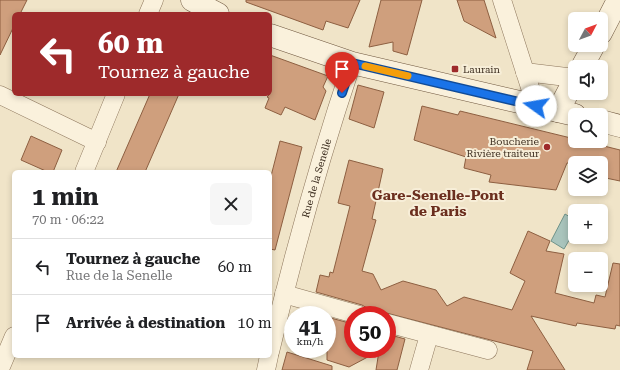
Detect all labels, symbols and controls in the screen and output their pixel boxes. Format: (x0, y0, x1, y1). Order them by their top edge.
north arrow (568, 12, 608, 52)
map controls (568, 12, 608, 292)
text: 60 m (98, 27, 163, 60)
icon: left (32, 28, 84, 80)
pin (325, 52, 359, 93)
icon: arrive (331, 58, 353, 80)
button: sound (568, 60, 608, 100)
text: Tournez à gauche (98, 61, 250, 82)
marker: Laurain (450, 64, 460, 74)
place label: Laurain (463, 64, 501, 75)
position arrow (515, 85, 557, 127)
button: search (568, 108, 608, 148)
place label: Boucherie Rivière traiteur (467, 136, 540, 159)
street label: Rue de la Senelle (299, 137, 333, 219)
marker: Boucherie Rivière traiteur (542, 142, 552, 152)
button: layers (568, 156, 608, 196)
text: 1 min (32, 183, 99, 211)
button: close (210, 183, 252, 225)
district label: Gare-Senelle-Pont de Paris (372, 187, 505, 219)
button: + (568, 204, 608, 244)
text: 70 m · 06:22 (32, 212, 104, 227)
text: Tournez à gauche (66, 250, 200, 268)
button: − (568, 252, 608, 292)
icon: left (32, 256, 54, 278)
text: 60 m (218, 258, 252, 276)
text: Rue de la Senelle (66, 268, 172, 283)
speed limit sign: 50 (344, 306, 396, 358)
icon: arrive (32, 312, 54, 334)
text: Arrivée à destination (66, 314, 225, 332)
text: 10 m (237, 314, 272, 332)
text: 41 (299, 315, 321, 339)
text: km/h (297, 336, 323, 347)

